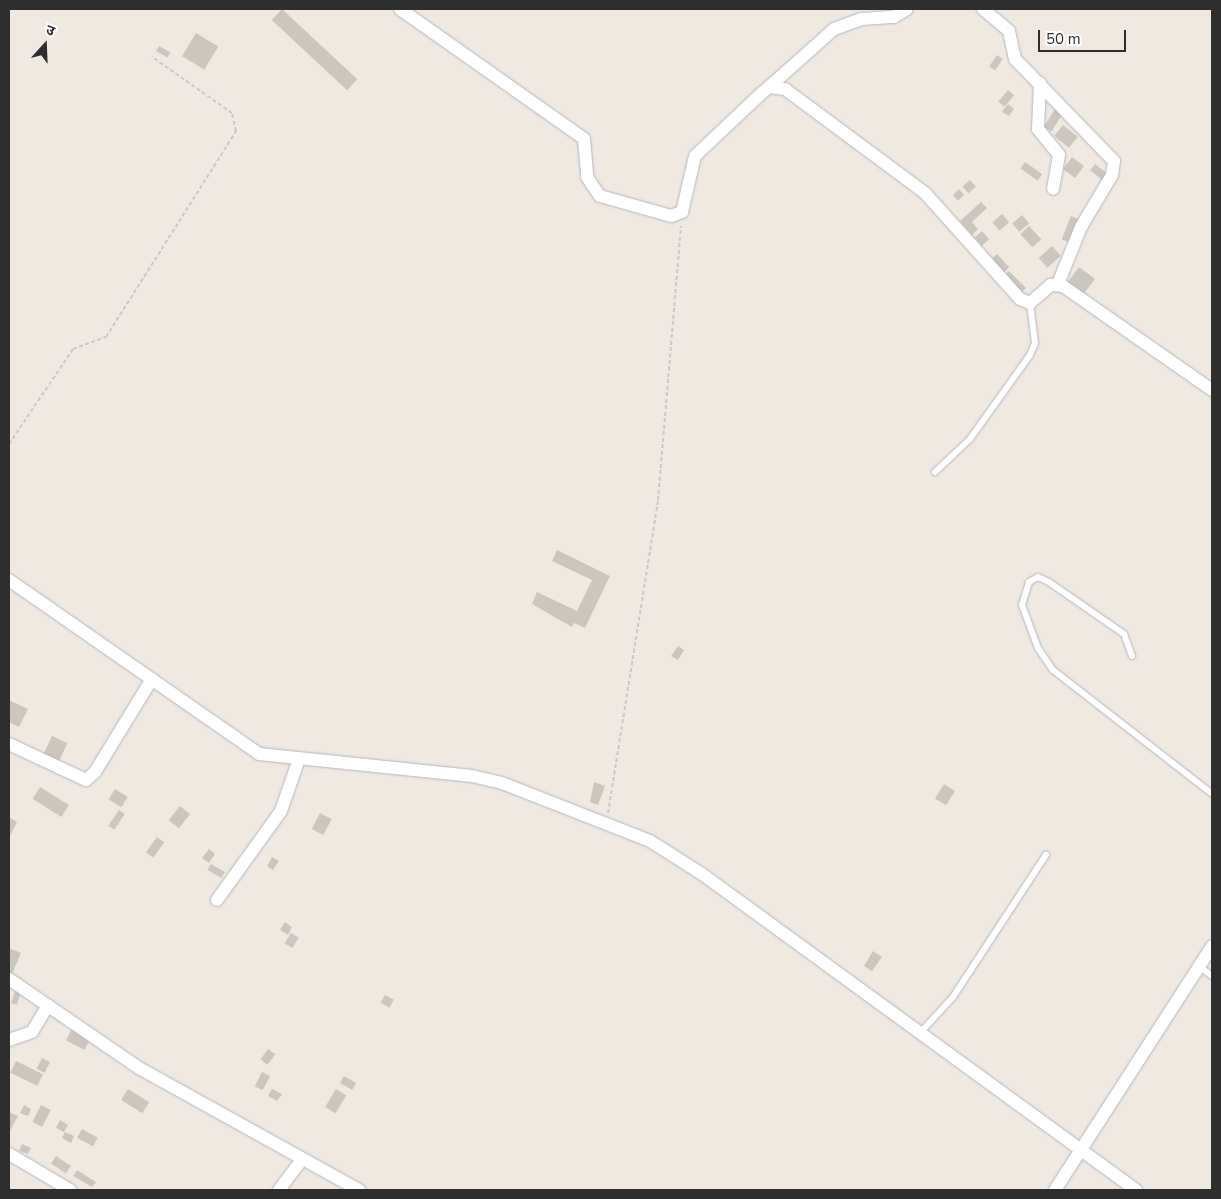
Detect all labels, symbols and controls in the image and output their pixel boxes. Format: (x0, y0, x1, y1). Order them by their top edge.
north arrow (20, 20, 70, 70)
text: उ (43, 20, 57, 41)
scale bar (1041, 20, 1128, 52)
text: 50 m (1046, 29, 1081, 49)

